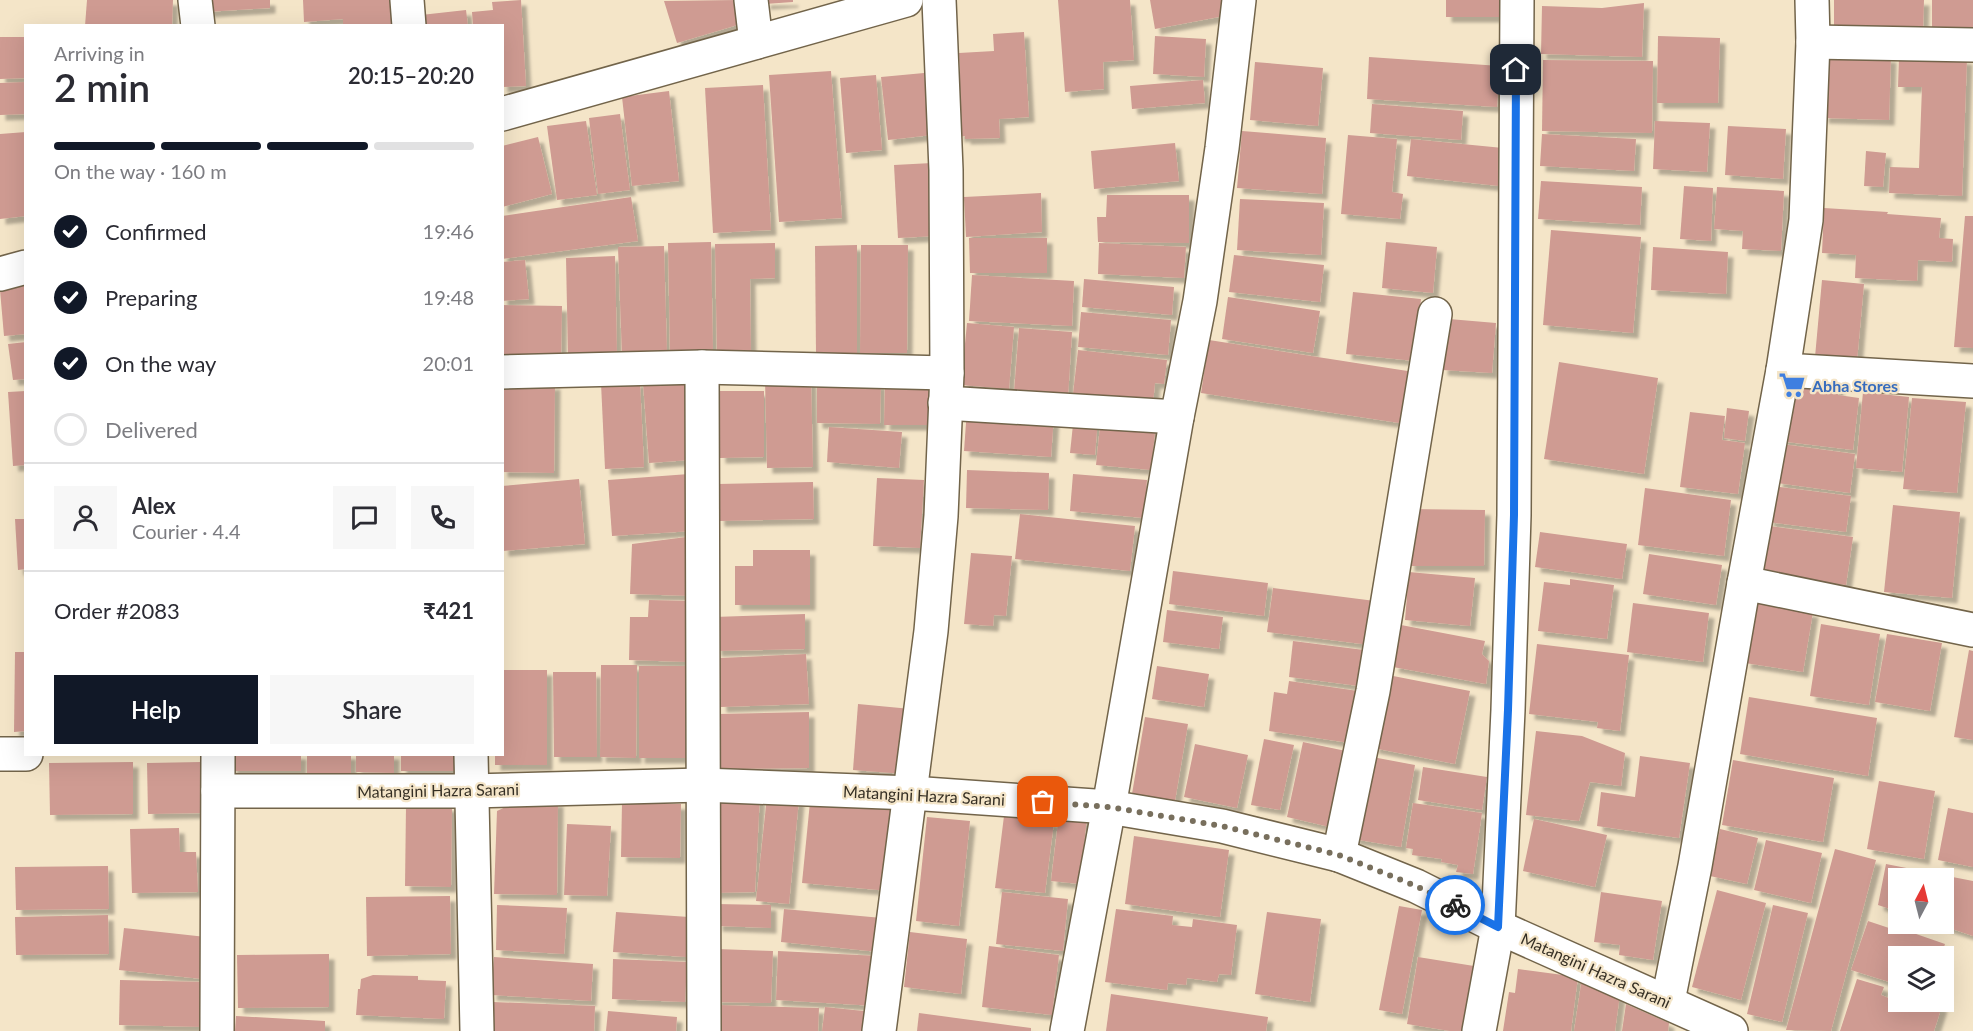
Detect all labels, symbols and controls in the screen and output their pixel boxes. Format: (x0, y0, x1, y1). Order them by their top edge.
text: Arriving in (54, 41, 145, 65)
pin (1490, 44, 1541, 95)
icon: home (1499, 53, 1532, 86)
text: 20:15–20:20 (348, 62, 474, 89)
text: 2 min (54, 64, 150, 110)
text: On the way · 160 m (54, 159, 227, 183)
icon: check (54, 215, 87, 248)
text: Confirmed (105, 218, 207, 245)
text: 19:46 (423, 219, 474, 243)
icon: check (54, 281, 87, 314)
text: Preparing (105, 284, 197, 311)
text: 19:48 (423, 285, 474, 309)
icon: check (54, 347, 87, 380)
text: On the way (105, 350, 216, 377)
text: 20:01 (423, 351, 474, 375)
supermarket icon: Abha Stores (1777, 370, 1807, 400)
place label: Abha Stores (1811, 376, 1898, 395)
text: Delivered (105, 416, 198, 443)
button: person (54, 486, 117, 549)
button: chat (333, 486, 396, 549)
button: phone (411, 486, 474, 549)
text: Alex (132, 492, 176, 519)
text: Courier · 4.4 (132, 519, 241, 543)
text: Order #2083 (54, 597, 180, 624)
text: ₹421 (423, 597, 474, 624)
button: Help (54, 675, 258, 744)
button: Share (270, 675, 474, 744)
pin (1017, 776, 1068, 827)
street label: Matangini Hazra Sarani (357, 779, 519, 801)
street label: Matangini Hazra Sarani (843, 781, 1005, 809)
icon: bag (1026, 785, 1059, 818)
north arrow (1888, 868, 1954, 934)
map controls (1888, 868, 1954, 1012)
courier (1425, 875, 1485, 935)
icon: bike (1439, 889, 1472, 922)
street label: Matangini Hazra Sarani (1518, 928, 1674, 1012)
button: layers (1888, 946, 1954, 1012)

